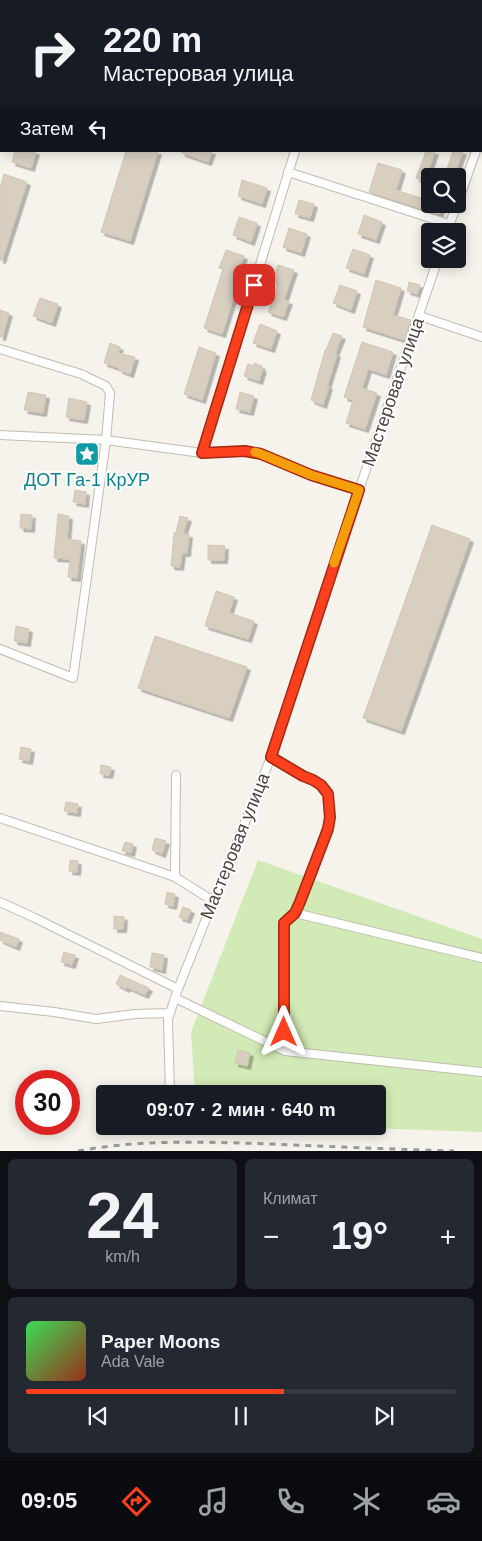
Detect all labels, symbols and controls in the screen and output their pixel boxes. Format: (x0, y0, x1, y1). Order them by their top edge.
icon: right (20, 20, 85, 85)
text: 220 m (103, 20, 202, 59)
text: Мастеровая улица (103, 61, 294, 86)
icon: left (84, 115, 112, 143)
text: Затем (20, 118, 74, 139)
map controls (421, 168, 466, 268)
button: search (421, 168, 466, 213)
button: layers (421, 223, 466, 268)
pin (233, 264, 275, 306)
icon: arrive (240, 271, 268, 299)
street label: Мастеровая улица (358, 314, 428, 469)
place icon: ДОТ Га-1 КрУР (74, 441, 100, 467)
place label: ДОТ Га-1 КрУР (24, 470, 150, 490)
street label: Мастеровая улица (197, 769, 274, 922)
position arrow (257, 1005, 309, 1057)
speed limit sign: 30 (15, 1070, 80, 1135)
text: 09:07 · 2 мин · 640 m (146, 1099, 336, 1120)
text: 24 (86, 1179, 159, 1252)
text: Климат (263, 1190, 317, 1207)
text: 19° (331, 1215, 388, 1257)
text: − (263, 1221, 279, 1252)
text: + (440, 1221, 456, 1252)
text: km/h (105, 1248, 140, 1265)
text: Paper Moons (101, 1331, 220, 1352)
text: Ada Vale (101, 1353, 165, 1370)
icon: previous (84, 1402, 112, 1430)
icon: pause (227, 1402, 255, 1430)
icon: next (370, 1402, 398, 1430)
icon: directions (119, 1484, 154, 1519)
icon: music (196, 1484, 231, 1519)
icon: phone (273, 1484, 308, 1519)
icon: climate (349, 1484, 384, 1519)
icon: car (426, 1484, 461, 1519)
text: 09:05 (21, 1488, 77, 1513)

